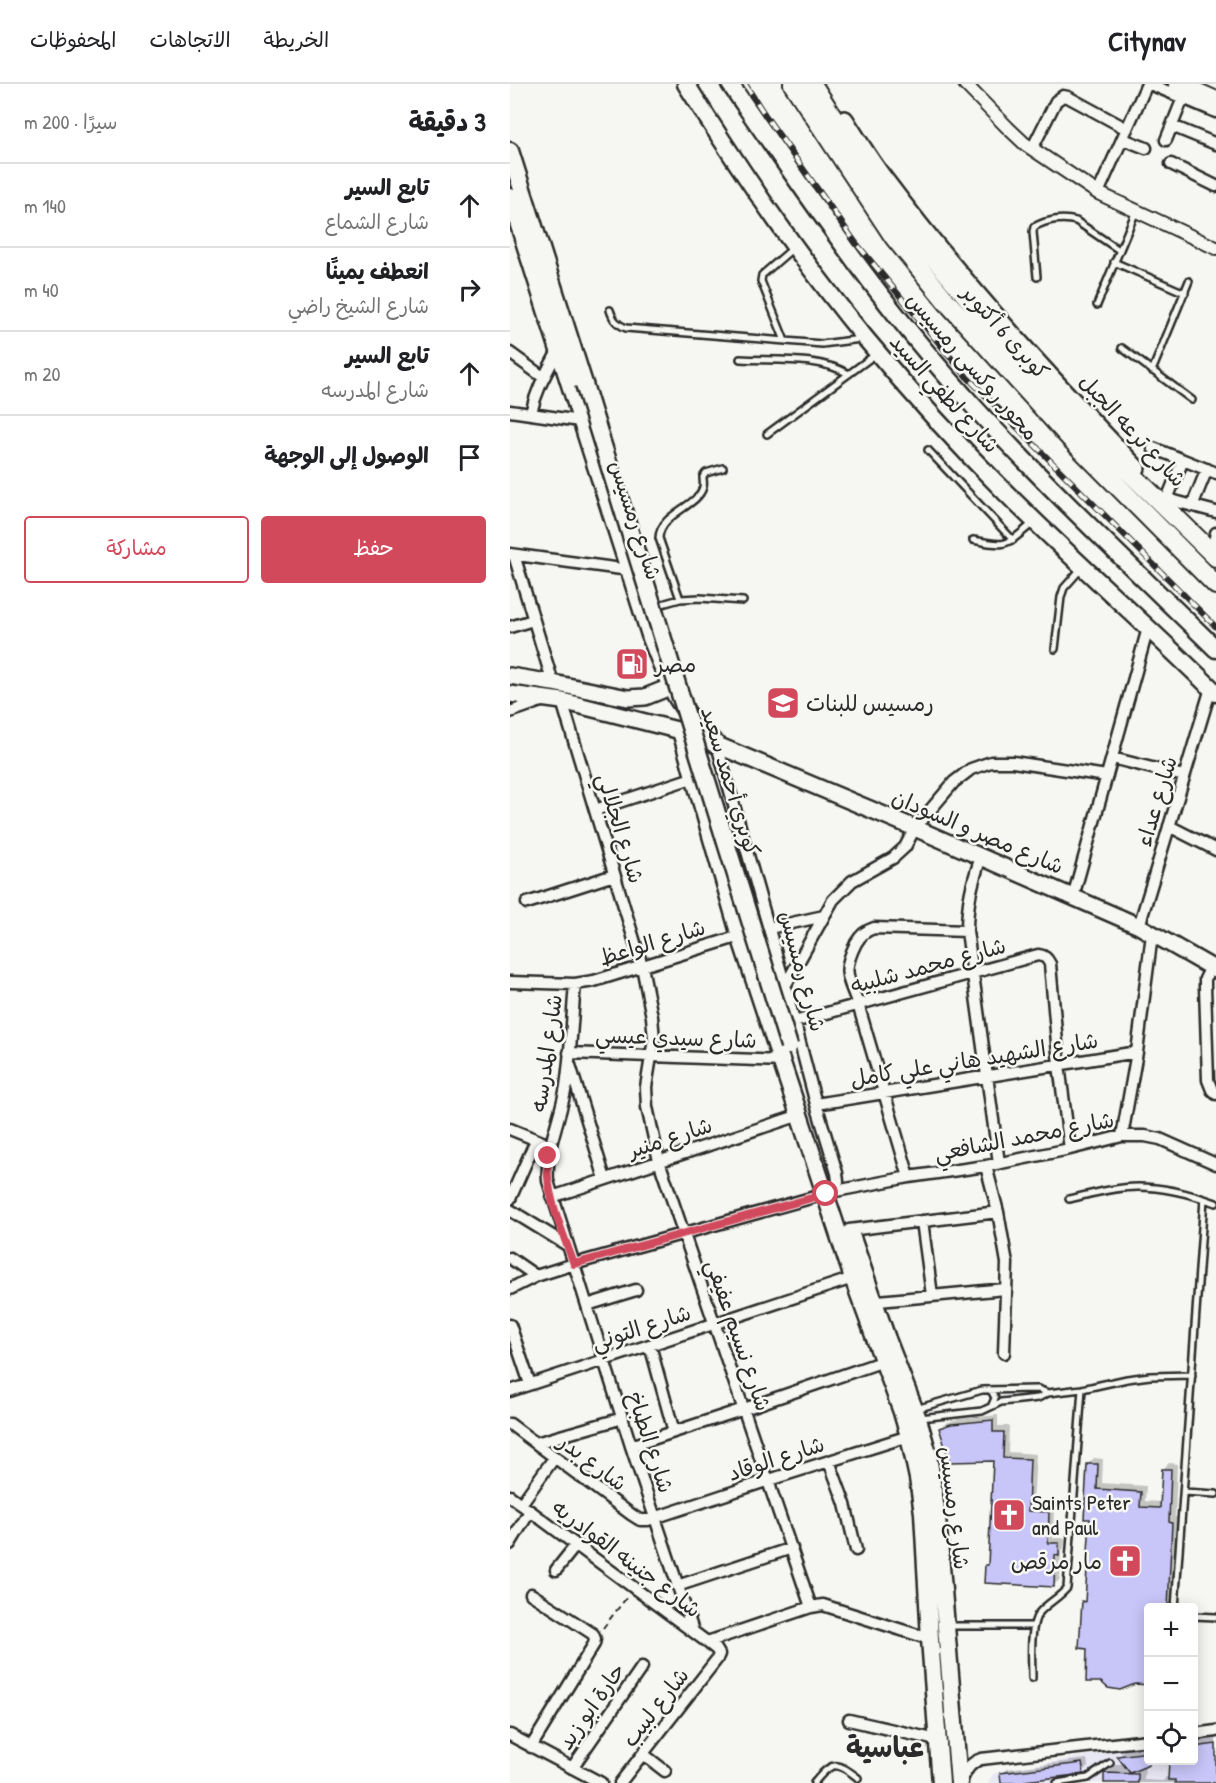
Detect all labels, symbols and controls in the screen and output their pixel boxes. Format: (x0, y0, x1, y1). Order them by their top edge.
text: Citynav (1108, 22, 1186, 60)
text: المحفوظات (30, 25, 116, 54)
text: الاتجاهات (149, 25, 231, 54)
text: الخريطة (264, 25, 329, 54)
text: 3 دقيقة (408, 104, 486, 139)
text: سيرًا · 200 m (24, 108, 118, 135)
text: تابع السير (346, 172, 429, 202)
icon: ahead (453, 189, 486, 222)
text: 140 m (24, 192, 66, 219)
text: شارع الشماع (324, 208, 429, 235)
text: انعطف يمينًا (326, 256, 429, 286)
icon: right (453, 273, 486, 306)
text: 40 m (24, 276, 59, 303)
street label: كوبرى 6 أكتوبر (954, 277, 1056, 386)
street label: محور روكسى رمسيس (900, 285, 1046, 447)
text: شارع الشيخ راضي (288, 292, 429, 319)
street label: شارع لطفي السيد (880, 327, 1007, 463)
text: تابع السير (346, 340, 429, 370)
icon: ahead (453, 357, 486, 390)
text: 20 m (24, 360, 61, 387)
street label: شارع ترعه الجبل (1072, 367, 1193, 494)
text: شارع المدرسه (321, 376, 429, 403)
text: الوصول إلى الوجهة (264, 440, 429, 470)
icon: arrive (453, 441, 486, 474)
street label: شارع رمسيس (602, 456, 669, 584)
button: مشاركة (24, 516, 249, 583)
button: حفظ (261, 516, 486, 583)
fuel station icon: مصر (614, 646, 650, 682)
place label: مصر (653, 649, 696, 679)
school or university icon: رمسيس للبنات (765, 685, 801, 721)
place label: رمسيس للبنات (806, 688, 934, 718)
street label: كوبري أحمد سعيد (692, 703, 768, 860)
street label: شارع عداء (1128, 752, 1185, 850)
street label: شارع الجلالي (585, 769, 652, 888)
street label: شارع مصر و السودان (887, 781, 1068, 882)
street label: شارع رمسيس (772, 907, 834, 1035)
street label: شارع الواعظ (595, 912, 709, 973)
street label: شارع محمد شلبيه (847, 930, 1009, 1001)
street label: شارع المدرسه (523, 992, 570, 1114)
street label: شارع سيدي عيسي (594, 1019, 757, 1060)
street label: شارع الشهيد هاني علي كامل (848, 1025, 1101, 1098)
street label: شارع محمد الشافعي (932, 1104, 1117, 1173)
street label: شارع منير (622, 1109, 716, 1166)
route end (534, 1142, 560, 1168)
route start (812, 1180, 838, 1206)
street label: شارع نسيم عفيفي (694, 1255, 779, 1416)
street label: شارع التوني (587, 1297, 696, 1362)
street label: شارع الطباخ (620, 1387, 682, 1497)
street label: شارع بدر (550, 1425, 633, 1498)
street label: شارع الوقاد (724, 1428, 828, 1489)
street label: شارع رمسيس (932, 1445, 977, 1571)
place label: Saints Peter and Paul (1032, 1487, 1131, 1542)
street label: شارع جنينه القوادريه (546, 1492, 708, 1625)
church icon: Saints Peter and Paul (991, 1497, 1027, 1533)
church icon: مار مرقص (1107, 1543, 1143, 1579)
place label: مار مرقص (1011, 1546, 1102, 1576)
map controls (1144, 1603, 1198, 1765)
button: + (1144, 1603, 1198, 1657)
street label: حارة ابو زيد (550, 1657, 632, 1755)
button: − (1144, 1657, 1198, 1711)
street label: شارع لبيب (615, 1661, 696, 1753)
button: locate (1144, 1711, 1198, 1765)
district label: عباسية (846, 1728, 924, 1766)

